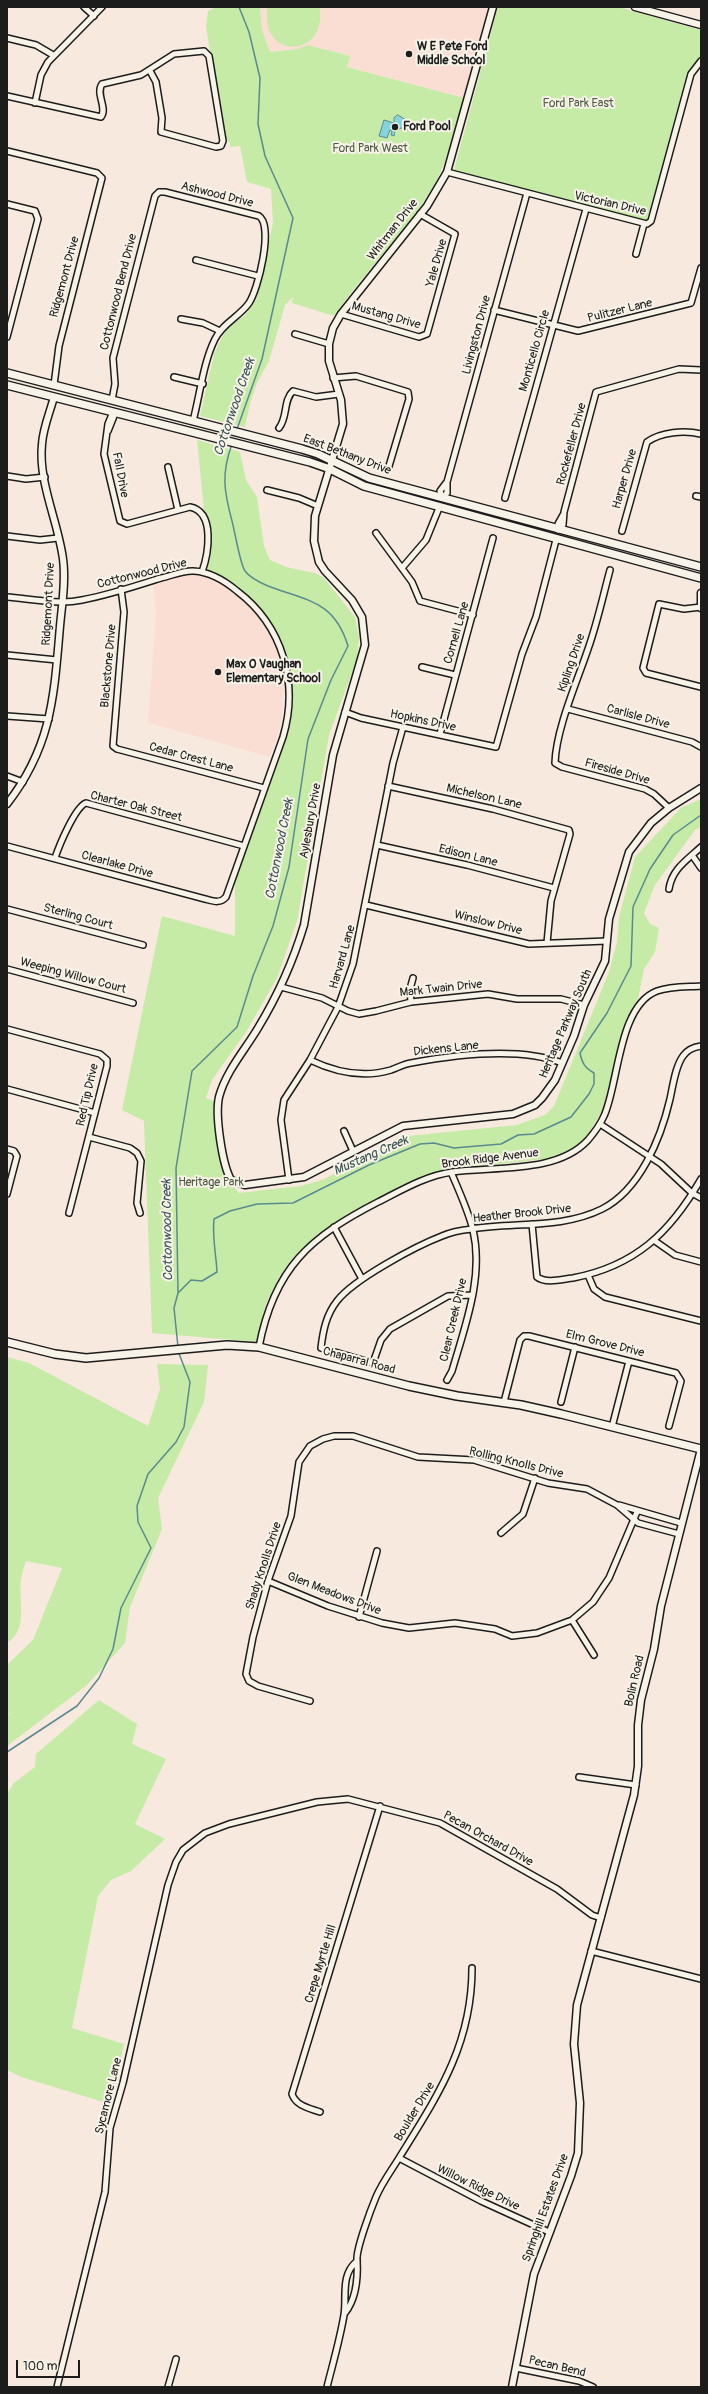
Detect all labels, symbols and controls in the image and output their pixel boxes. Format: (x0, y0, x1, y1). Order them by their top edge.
place label: W E Pete Ford Middle School (417, 40, 488, 68)
marker: W E Pete Ford Middle School (404, 49, 414, 59)
park label: Ford Park East (542, 97, 614, 111)
place label: Ford Pool (403, 120, 451, 134)
marker: Ford Pool (390, 122, 400, 132)
park label: Ford Park West (332, 142, 408, 156)
street label: Ashwood Drive (179, 179, 255, 211)
street label: Victorian Drive (573, 189, 647, 219)
street label: Whitman Drive (365, 196, 421, 264)
street label: Cottonwood Bend Drive (98, 232, 140, 352)
street label: Ridgemont Drive (47, 235, 83, 319)
street label: Yale Drive (423, 237, 451, 289)
street label: Livingston Drive (460, 294, 494, 376)
street label: Pulitzer Lane (586, 296, 654, 326)
street label: Mustang Drive (350, 299, 422, 333)
street label: Monticello Circle (516, 309, 554, 393)
water label: Cottonwood Creek (211, 356, 259, 458)
street label: Rockefeller Drive (554, 401, 590, 487)
street label: East Bethany Drive (301, 432, 393, 478)
street label: Harper Drive (610, 447, 640, 511)
street label: Fall Drive (109, 451, 131, 499)
street label: Cottonwood Drive (96, 556, 188, 592)
street label: Ridgemont Drive (40, 562, 58, 646)
street label: Cornell Lane (441, 600, 473, 666)
street label: Blackstone Drive (98, 624, 120, 708)
street label: Kipling Drive (555, 632, 589, 694)
place label: Max O Vaughan Elementary School (226, 658, 321, 686)
marker: Max O Vaughan Elementary School (213, 667, 223, 677)
street label: Carlisle Drive (605, 702, 671, 732)
street label: Hopkins Drive (389, 707, 457, 735)
street label: Cedar Crest Lane (147, 740, 235, 776)
street label: Fireside Drive (583, 756, 651, 788)
street label: Michelson Lane (445, 781, 523, 813)
street label: Aylesbury Drive (297, 782, 325, 860)
street label: Charter Oak Street (89, 789, 183, 825)
water label: Cottonwood Creek (263, 797, 297, 901)
street label: Edison Lane (437, 842, 499, 870)
street label: Clearlake Drive (80, 849, 154, 881)
street label: Sterling Court (42, 901, 114, 933)
street label: Winslow Drive (452, 908, 524, 938)
street label: Harvard Lane (327, 923, 359, 991)
street label: Weeping Willow Court (18, 955, 128, 997)
street label: Heritage Parkway South (537, 967, 595, 1081)
street label: Mark Twain Drive (399, 977, 483, 1001)
street label: Dickens Lane (413, 1038, 479, 1060)
street label: Red Tip Drive (74, 1062, 102, 1128)
water label: Mustang Creek (331, 1133, 411, 1179)
street label: Brook Ridge Avenue (441, 1146, 539, 1172)
park label: Heritage Park (178, 1176, 244, 1190)
water label: Cottonwood Creek (159, 1179, 177, 1281)
street label: Heather Brook Drive (472, 1202, 572, 1226)
street label: Clear Creek Drive (437, 1277, 471, 1363)
street label: Elm Grove Drive (564, 1327, 646, 1361)
street label: Chaparral Road (321, 1344, 397, 1378)
street label: Rolling Knolls Drive (467, 1444, 565, 1482)
street label: Shady Knolls Drive (243, 1520, 285, 1612)
street label: Glen Meadows Drive (285, 1569, 383, 1619)
street label: Bolin Road (622, 1654, 648, 1708)
street label: Pecan Orchard Drive (441, 1808, 535, 1870)
street label: Crepe Myrtle Hill (302, 1923, 340, 2005)
street label: Sycamore Lane (93, 2056, 125, 2136)
street label: Boulder Drive (392, 2080, 438, 2144)
street label: Springhill Estates Drive (520, 2152, 572, 2264)
street label: Willow Ridge Drive (434, 2162, 522, 2214)
scale bar (18, 2352, 82, 2378)
street label: Pecan Bend (527, 2353, 587, 2381)
text: 100 m (23, 2359, 57, 2374)

